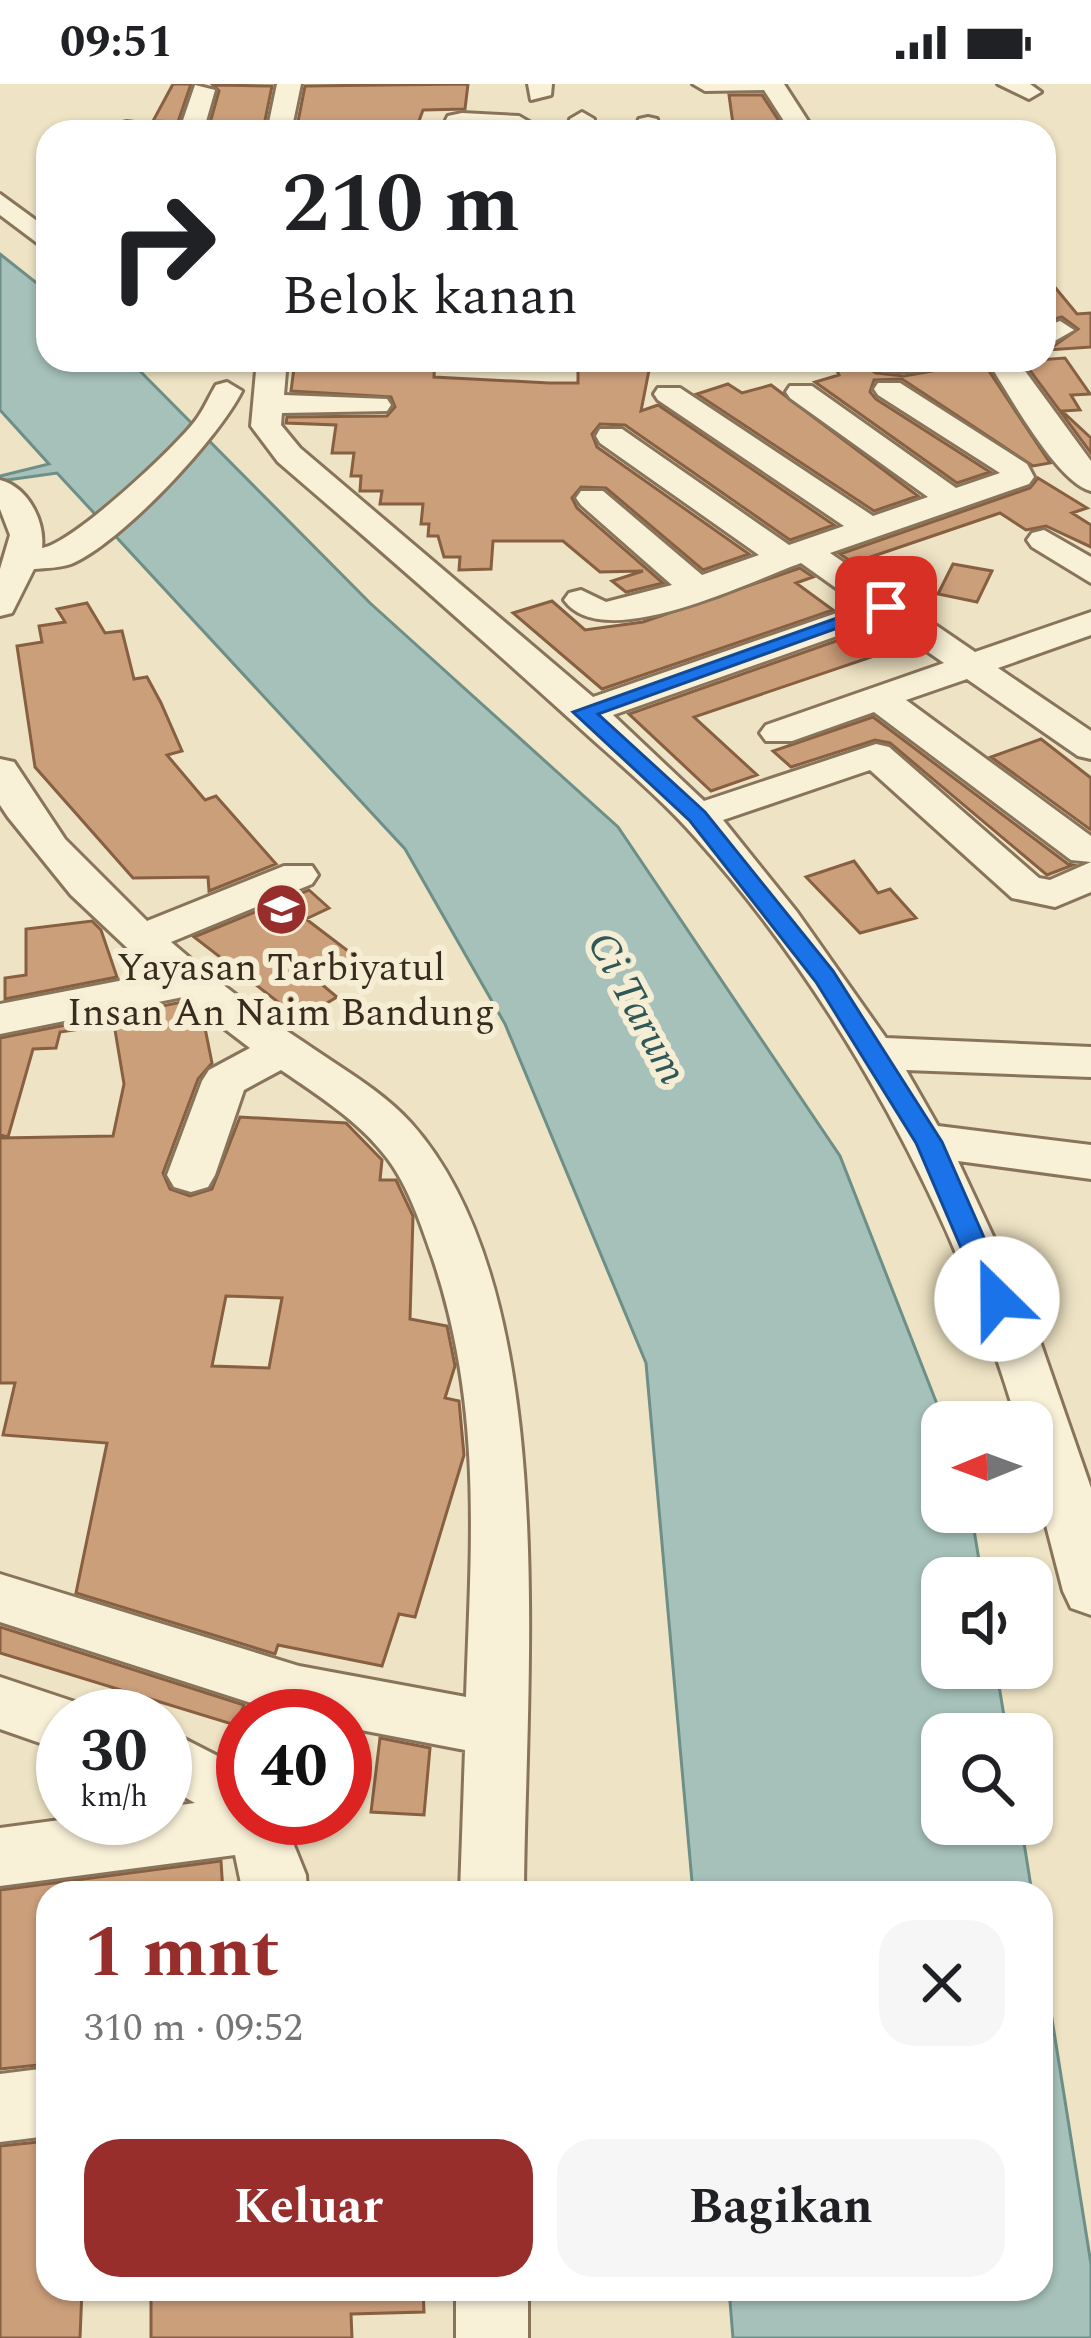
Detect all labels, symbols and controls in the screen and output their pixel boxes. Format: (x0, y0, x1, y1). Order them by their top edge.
text: 09:51 (60, 8, 173, 77)
text: 210 m (282, 141, 520, 269)
icon: right (84, 168, 240, 324)
text: Belok kanan (282, 256, 578, 338)
pin (835, 556, 937, 658)
icon: arrive (853, 574, 919, 640)
school or university icon: Yayasan Tarbiyatul Insan An Naim Bandung (253, 881, 309, 937)
water label: Ci Tarum (570, 921, 703, 1096)
place label: Yayasan Tarbiyatul Insan An Naim Bandung (67, 939, 495, 1043)
position arrow (934, 1236, 1060, 1362)
north arrow (921, 1401, 1053, 1533)
map controls (921, 1401, 1053, 1845)
button: sound (921, 1557, 1053, 1689)
speed limit sign: 40 (216, 1689, 372, 1845)
text: 30 (80, 1706, 148, 1798)
button: search (921, 1713, 1053, 1845)
text: km/h (80, 1774, 148, 1820)
text: 1 mnt (84, 1899, 280, 2008)
button: close (879, 1920, 1005, 2046)
text: 310 m · 09:52 (84, 1999, 303, 2058)
button: Keluar (84, 2139, 533, 2277)
button: Bagikan (557, 2139, 1005, 2277)

